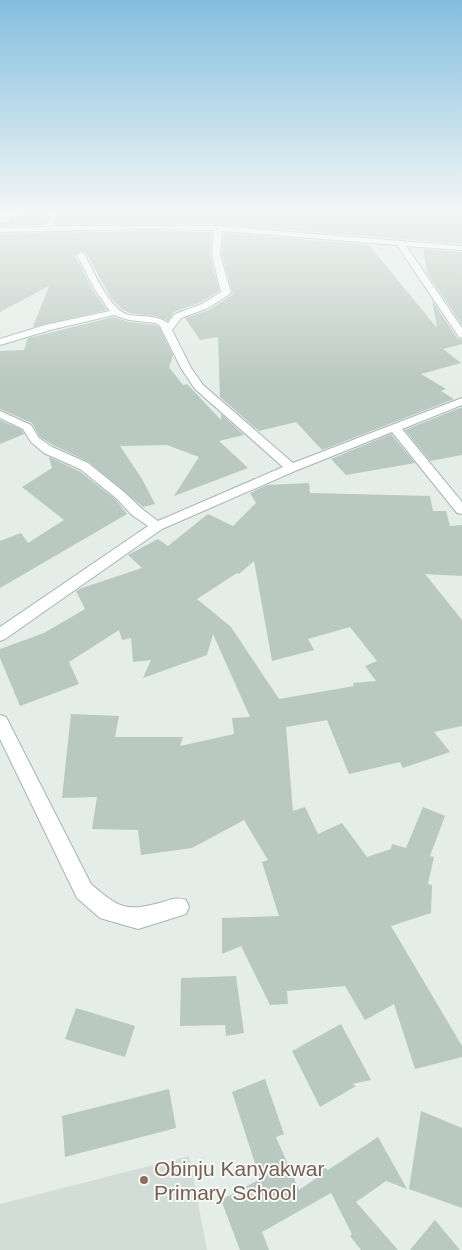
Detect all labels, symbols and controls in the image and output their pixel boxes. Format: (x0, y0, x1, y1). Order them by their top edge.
place label: Obinju Kanyakwar Primary School (154, 1157, 324, 1204)
marker: Obinju Kanyakwar Primary School (138, 1174, 150, 1186)

